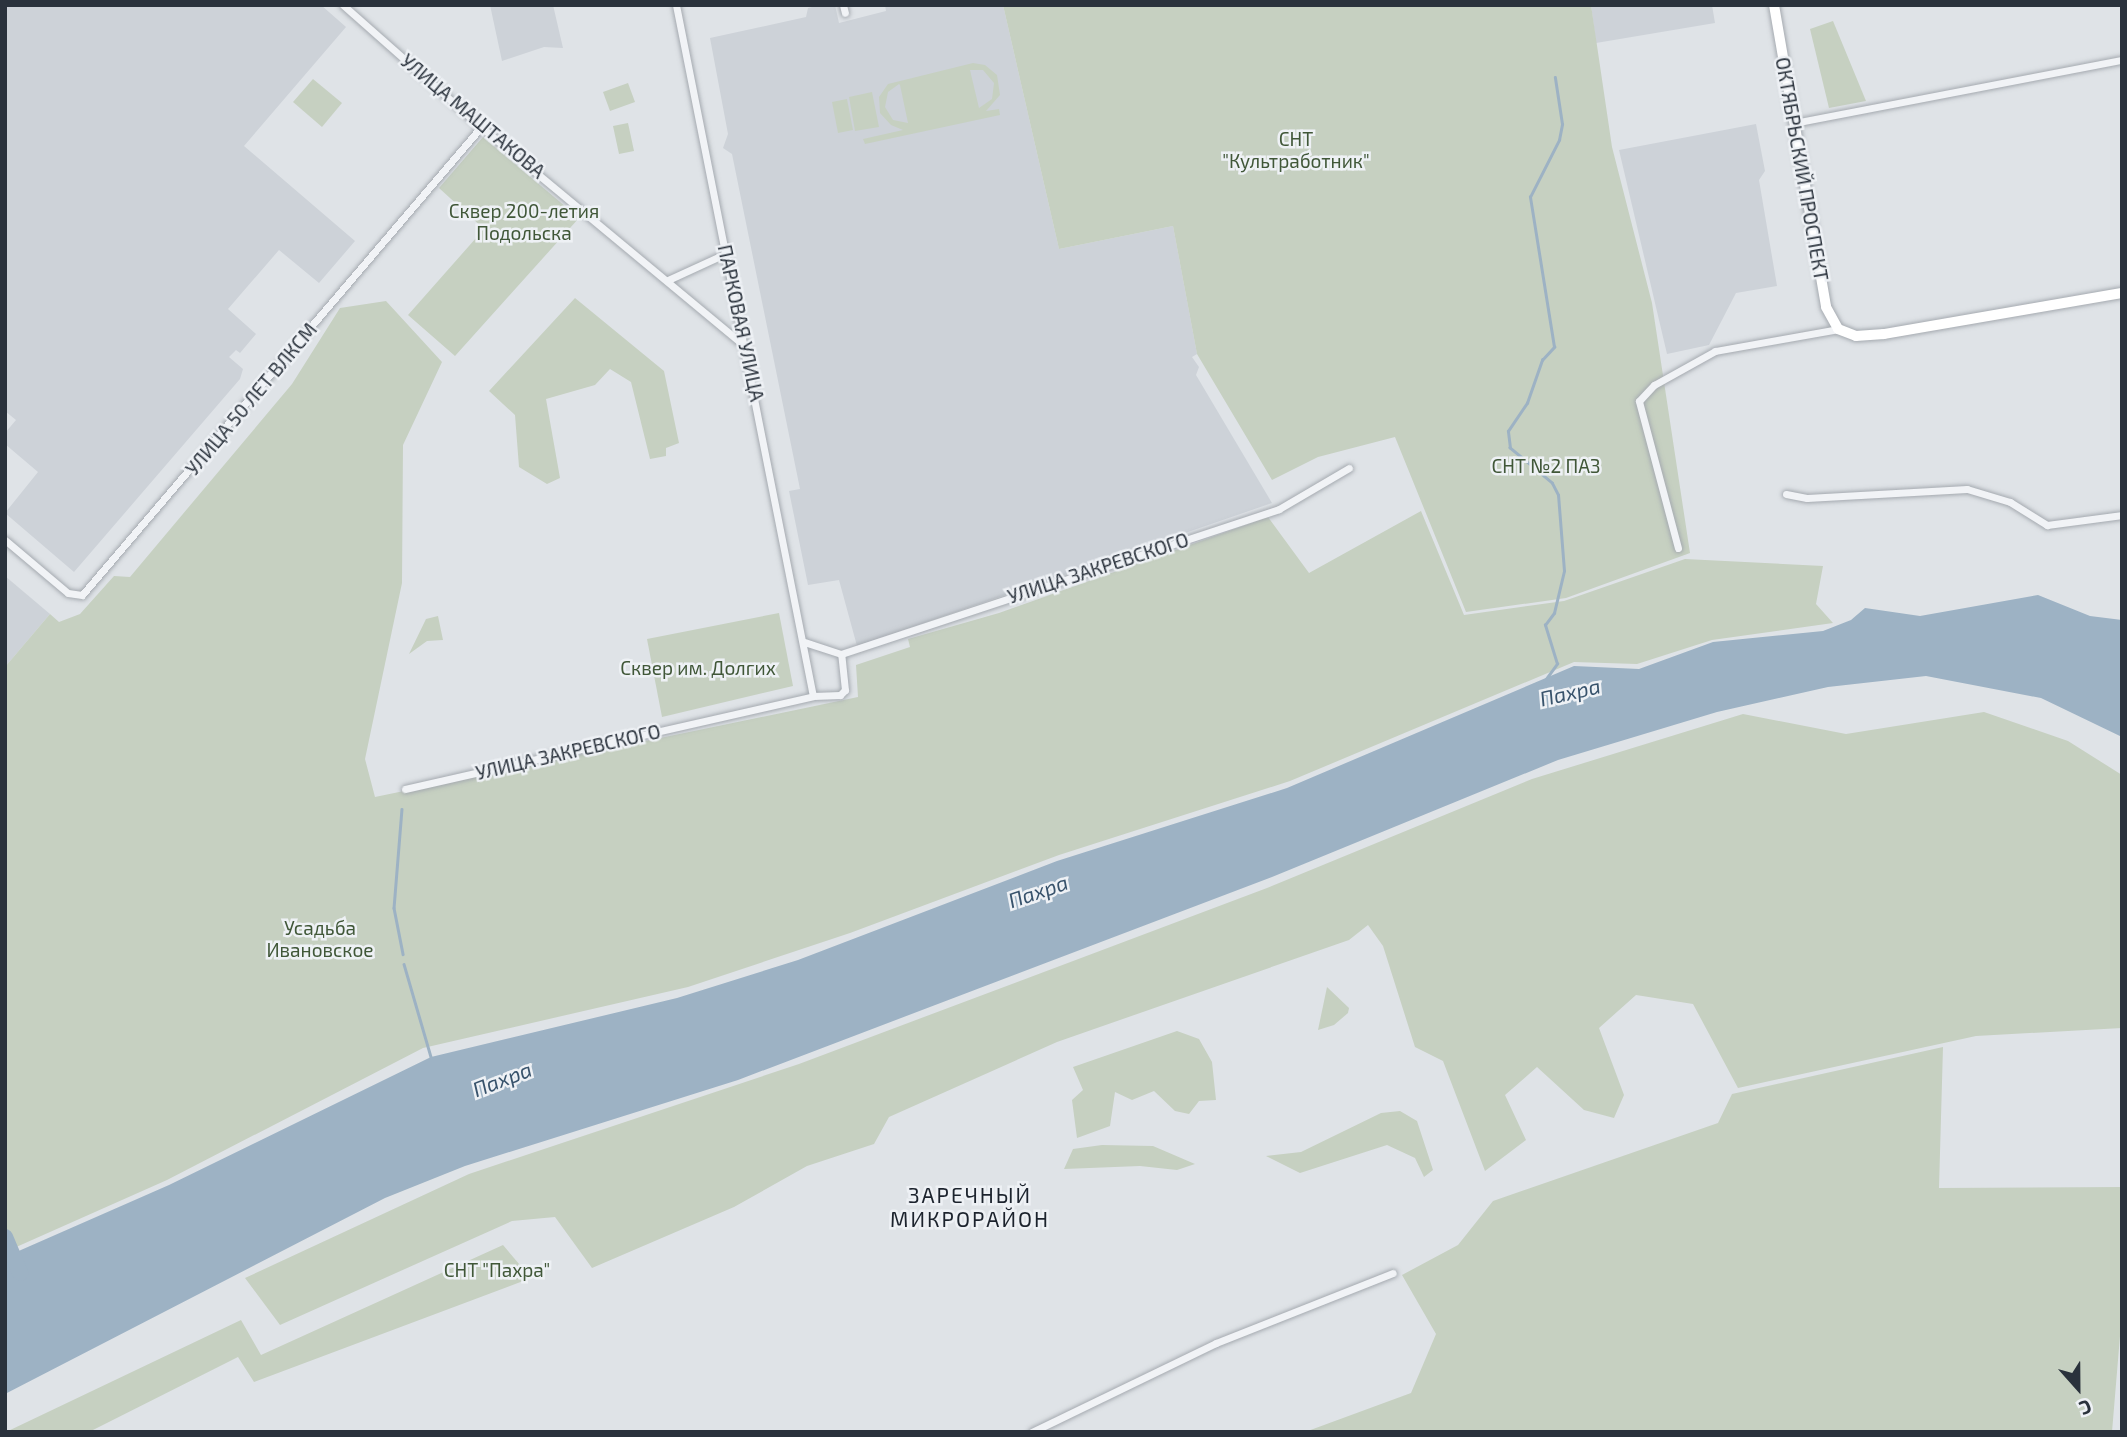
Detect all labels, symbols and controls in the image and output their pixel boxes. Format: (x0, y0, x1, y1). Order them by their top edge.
street label: УЛИЦА МАШТАКОВА (396, 49, 550, 183)
street label: ОКТЯБРЬСКИЙ ПРОСПЕКТ (1771, 55, 1833, 283)
park label: СНТ "Культработник" (1222, 128, 1370, 172)
park label: Сквер 200-летия Подольска (449, 200, 599, 244)
street label: ПАРКОВАЯ УЛИЦА (713, 243, 769, 403)
street label: УЛИЦА 50 ЛЕТ ВЛКСМ (181, 318, 321, 480)
park label: СНТ №2 ПАЗ (1492, 455, 1600, 477)
street label: УЛИЦА ЗАКРЕВСКОГО (1005, 528, 1191, 608)
park label: Сквер им. Долгих (620, 657, 776, 679)
water label: Пахра (1537, 673, 1603, 711)
street label: УЛИЦА ЗАКРЕВСКОГО (473, 720, 663, 784)
water label: Пахра (1005, 869, 1071, 913)
park label: Усадьба Ивановское (266, 917, 374, 961)
water label: Пахра (469, 1056, 535, 1102)
district label: ЗАРЕЧНЫЙ МИКРОРАЙОН (891, 1182, 1049, 1232)
park label: СНТ "Пахра" (444, 1259, 550, 1281)
north arrow (2043, 1353, 2113, 1423)
text: С (2076, 1395, 2095, 1421)

